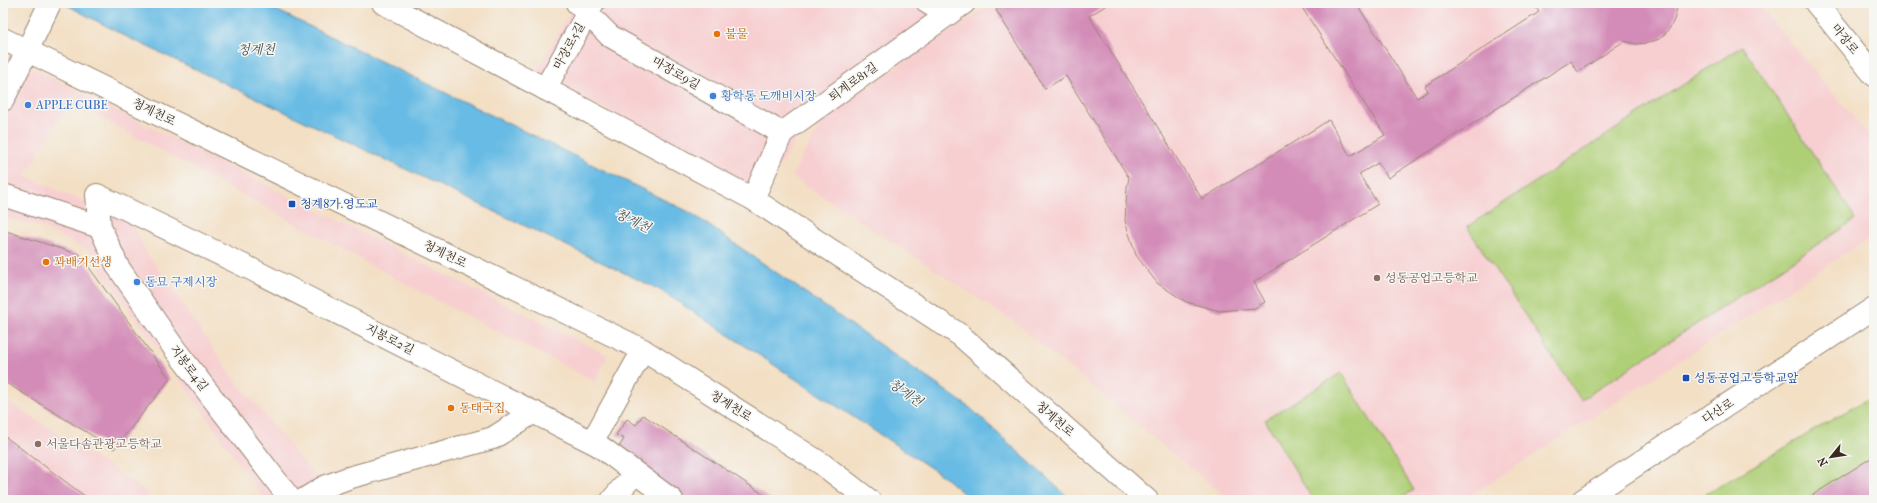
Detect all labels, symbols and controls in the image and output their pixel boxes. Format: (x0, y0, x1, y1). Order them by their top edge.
street label: 마장로5길 (550, 20, 588, 72)
street label: 마장로 (1829, 21, 1862, 57)
place label: 불물 (725, 27, 749, 41)
marker: 불물 (712, 29, 722, 39)
water label: 청계천 (237, 42, 276, 57)
street label: 마장로9길 (650, 54, 702, 92)
street label: 퇴계로81길 (826, 60, 880, 104)
place label: 황학동 도깨비시장 (721, 89, 817, 103)
marker: 황학동 도깨비시장 (708, 91, 718, 101)
street label: 청계천로 (130, 96, 178, 129)
place label: APPLE CUBE (35, 98, 108, 112)
marker: APPLE CUBE (23, 100, 33, 110)
place label: 청계8가.영도교 (300, 197, 378, 211)
marker: 청계8가.영도교 (287, 199, 297, 209)
water label: 청계천 (613, 205, 654, 236)
street label: 청계천로 (421, 238, 469, 271)
place label: 꽈배기선생 (54, 255, 112, 269)
marker: 꽈배기선생 (41, 257, 51, 267)
place label: 성동공업고등학교 (1385, 271, 1478, 285)
marker: 성동공업고등학교 (1372, 273, 1382, 283)
place label: 동묘 구제시장 (145, 275, 218, 289)
marker: 동묘 구제시장 (132, 277, 142, 287)
street label: 지봉로2길 (363, 321, 417, 357)
street label: 지봉로4길 (167, 342, 211, 394)
place label: 성동공업고등학교앞 (1694, 371, 1799, 385)
marker: 성동공업고등학교앞 (1681, 373, 1691, 383)
water label: 청계천 (886, 375, 927, 410)
street label: 청계천로 (708, 388, 755, 424)
street label: 다산로 (1700, 395, 1737, 426)
street label: 청계천로 (1033, 399, 1077, 440)
place label: 동태국집 (459, 401, 505, 415)
marker: 동태국집 (446, 403, 456, 413)
place label: 서울다솜관광고등학교 (46, 437, 162, 451)
north arrow (1811, 437, 1851, 477)
marker: 서울다솜관광고등학교 (33, 439, 43, 449)
text: N (1815, 454, 1830, 469)

